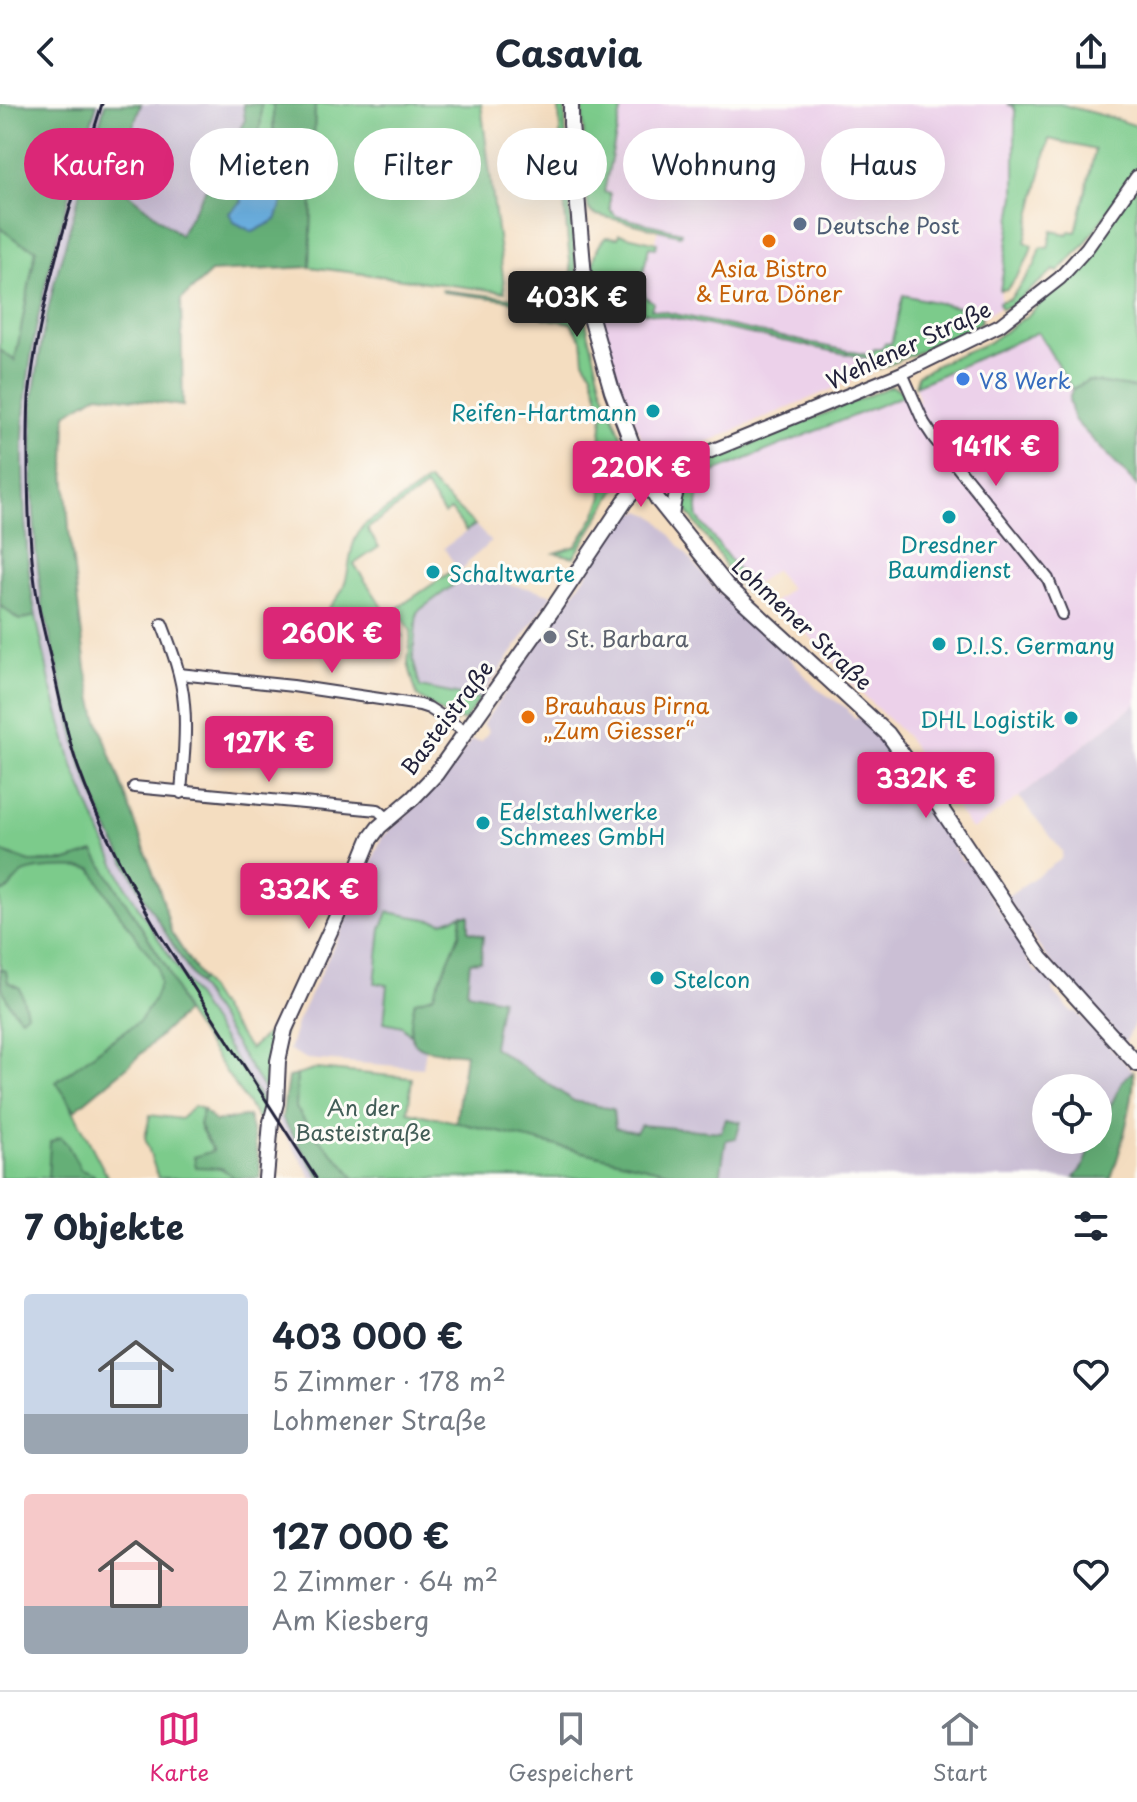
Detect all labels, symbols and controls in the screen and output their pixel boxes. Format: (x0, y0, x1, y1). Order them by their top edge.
text: Casavia (495, 25, 642, 79)
icon: back (24, 30, 68, 74)
icon: share (1069, 30, 1113, 74)
chip: Kaufen (24, 128, 174, 200)
chip: Mieten (190, 128, 338, 200)
chip: Filter (354, 128, 481, 200)
chip: Neu (497, 128, 607, 200)
chip: Wohnung (623, 128, 805, 200)
chip: Haus (821, 128, 945, 200)
place label: Deutsche Post (816, 208, 960, 241)
marker: Deutsche Post (791, 215, 809, 233)
marker: Asia Bistro & Eura Döner (760, 232, 778, 250)
place label: Asia Bistro & Eura Döner (696, 251, 843, 309)
pin: 403K € (512, 271, 642, 339)
text: 403K € (526, 277, 628, 316)
street label: Wehlener Straße (820, 291, 996, 397)
place label: V8 Werk (979, 363, 1071, 396)
marker: V8 Werk (954, 370, 972, 388)
place label: Reifen-Hartmann (451, 395, 637, 428)
marker: Reifen-Hartmann (644, 402, 662, 420)
pin: 141K € (931, 420, 1061, 488)
text: 141K € (951, 426, 1041, 465)
pin: 220K € (576, 441, 706, 509)
text: 220K € (591, 447, 691, 486)
marker: Dresdner Baumdienst (940, 508, 958, 526)
place label: Dresdner Baumdienst (887, 527, 1011, 585)
street label: Lohmener Straße (725, 549, 881, 697)
place label: Schaltwarte (449, 556, 575, 589)
marker: Schaltwarte (424, 563, 442, 581)
pin: 260K € (267, 607, 397, 675)
text: 260K € (281, 613, 383, 652)
place label: St. Barbara (566, 621, 689, 654)
marker: St. Barbara (541, 628, 559, 646)
place label: D.I.S. Germany (955, 628, 1115, 661)
marker: D.I.S. Germany (930, 635, 948, 653)
street label: Basteistraße (392, 653, 500, 781)
place label: Brauhaus Pirna „Zum Giesser“ (544, 688, 710, 746)
place label: DHL Logistik (920, 702, 1055, 735)
marker: Brauhaus Pirna „Zum Giesser“ (519, 708, 537, 726)
marker: DHL Logistik (1062, 709, 1080, 727)
pin: 127K € (204, 716, 334, 784)
text: 127K € (223, 722, 315, 761)
pin: 332K € (861, 752, 991, 820)
text: 332K € (875, 758, 977, 797)
place label: Edelstahlwerke Schmees GmbH (499, 794, 665, 852)
marker: Edelstahlwerke Schmees GmbH (474, 814, 492, 832)
pin: 332K € (244, 863, 374, 931)
text: 332K € (258, 869, 360, 908)
place label: Stelcon (673, 962, 750, 995)
marker: Stelcon (648, 969, 666, 987)
map controls (1032, 1074, 1112, 1154)
button: locate (1032, 1074, 1112, 1154)
park label: An der Basteistraße (295, 1090, 431, 1148)
text: 7 Objekte (24, 1200, 184, 1252)
icon: filters (1069, 1204, 1113, 1248)
text: 403 000 € (272, 1309, 463, 1361)
icon: home (88, 1326, 184, 1422)
icon: heart (1069, 1352, 1113, 1396)
text: 5 Zimmer · 178 m² (272, 1361, 506, 1400)
text: Lohmener Straße (272, 1400, 487, 1439)
text: 127 000 € (272, 1509, 449, 1561)
icon: home (88, 1526, 184, 1622)
icon: heart (1069, 1552, 1113, 1596)
text: 2 Zimmer · 64 m² (272, 1561, 498, 1600)
text: Am Kiesberg (272, 1600, 429, 1639)
tab: Karte (150, 1707, 209, 1788)
tab: Gespeichert (508, 1707, 633, 1788)
tab: Start (933, 1707, 987, 1788)

